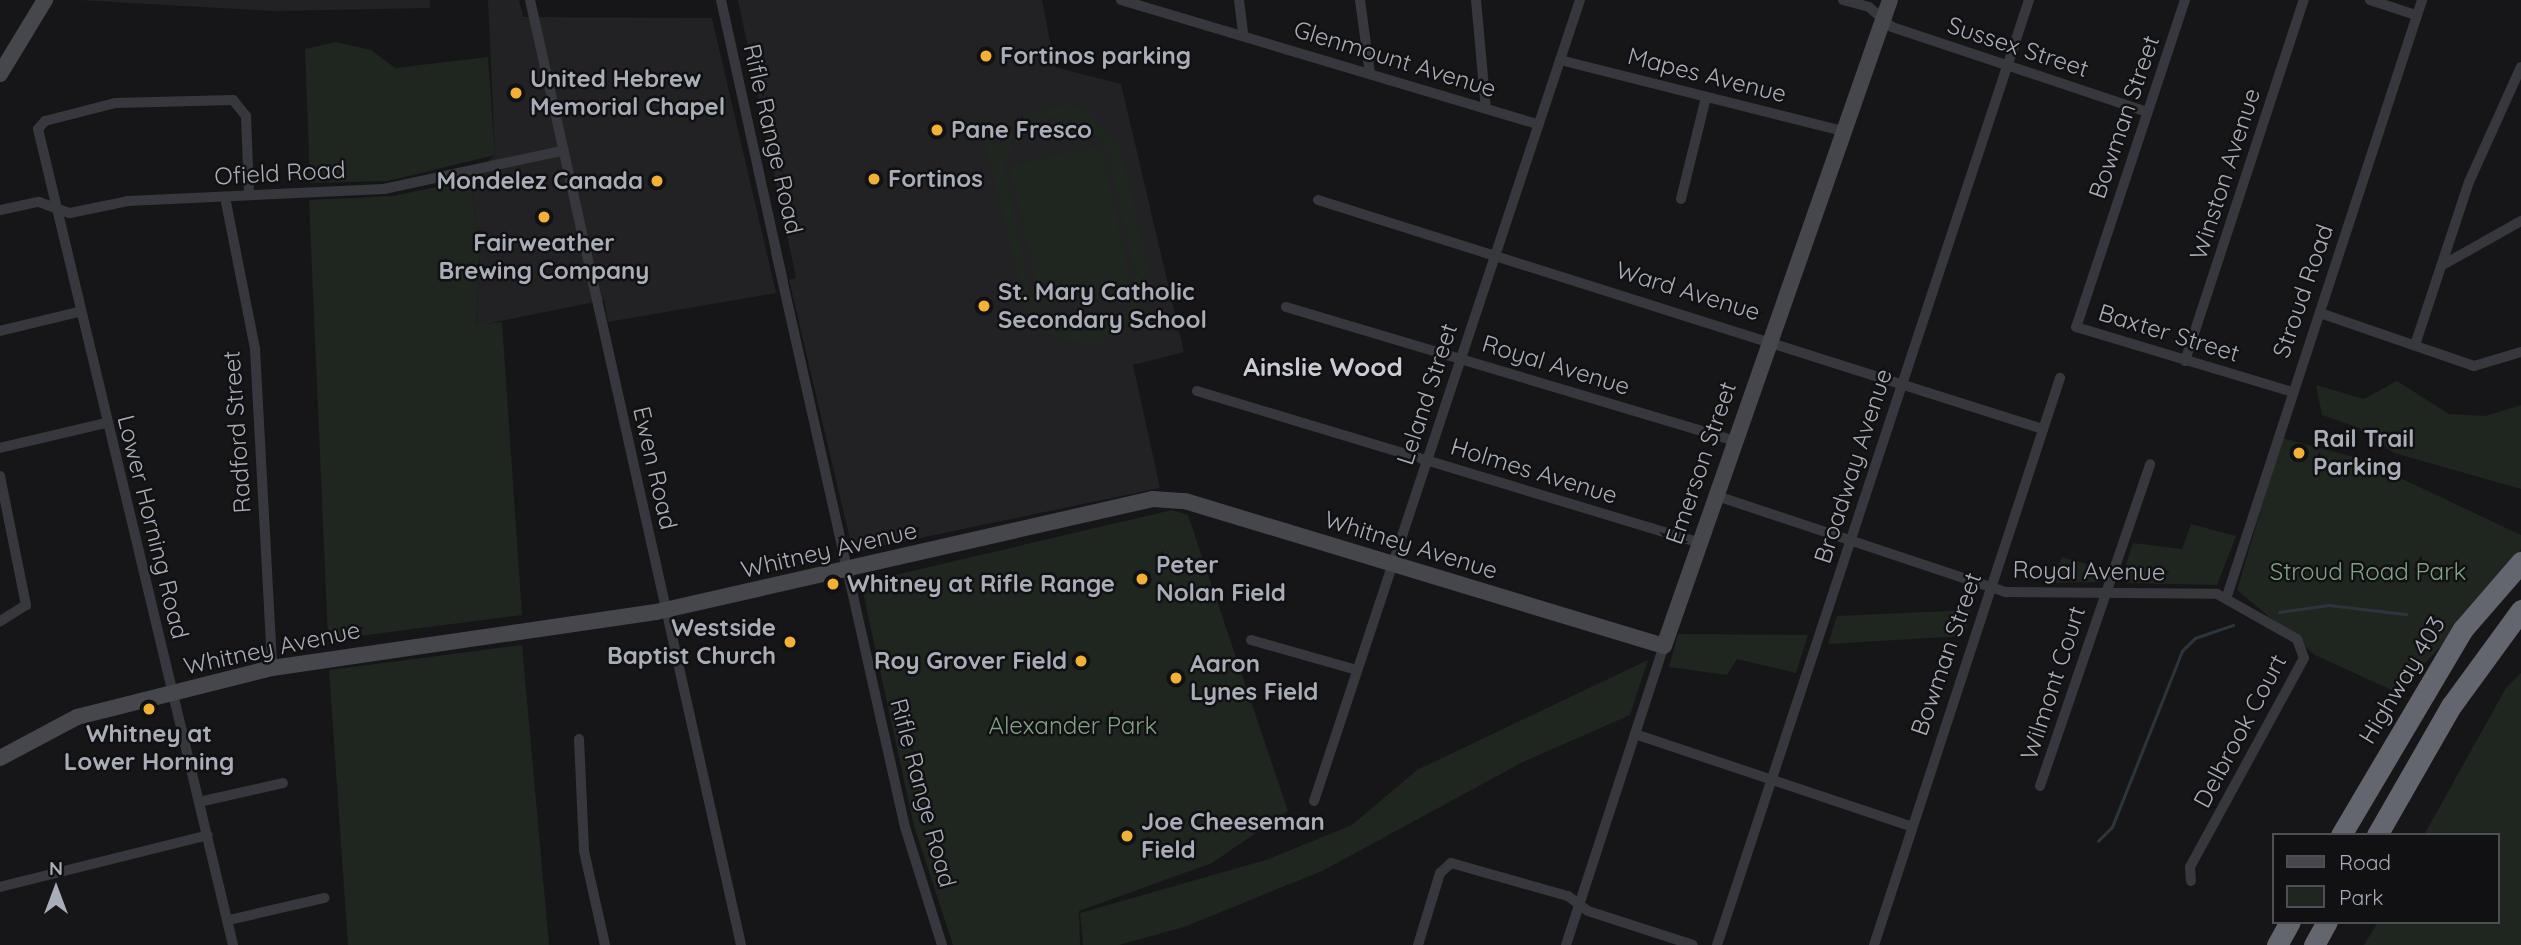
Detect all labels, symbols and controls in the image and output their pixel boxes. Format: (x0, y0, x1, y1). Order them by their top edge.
street label: Sussex Street (1944, 11, 2092, 83)
street label: Glenmount Avenue (1290, 15, 1500, 103)
street label: Bowman Street (2083, 32, 2165, 202)
street label: Rifle Range Road (737, 41, 809, 237)
street label: Mapes Avenue (1625, 41, 1789, 109)
place label: Fortinos parking (1000, 42, 1191, 70)
marker: Fortinos parking (978, 48, 994, 64)
place label: United Hebrew Memorial Chapel (530, 65, 725, 121)
marker: United Hebrew Memorial Chapel (508, 85, 524, 101)
street label: Winston Avenue (2184, 85, 2266, 263)
place label: Pane Fresco (951, 116, 1092, 144)
marker: Pane Fresco (929, 122, 945, 138)
street label: Ofield Road (214, 155, 346, 191)
place label: Fortinos (888, 165, 983, 193)
place label: Mondelez Canada (436, 167, 643, 195)
marker: Fortinos (866, 171, 882, 187)
marker: Mondelez Canada (649, 173, 665, 189)
marker: Fairweather Brewing Company (536, 209, 552, 225)
street label: Stroud Road (2267, 221, 2339, 361)
place label: Fairweather Brewing Company (439, 229, 649, 285)
street label: Ward Avenue (1612, 255, 1764, 327)
place label: St. Mary Catholic Secondary School (998, 278, 1207, 334)
marker: St. Mary Catholic Secondary School (976, 298, 992, 314)
street label: Baxter Street (2095, 298, 2243, 368)
street label: Leland Street (1391, 320, 1463, 468)
street label: Royal Avenue (1479, 329, 1633, 401)
street label: Radford Street (217, 350, 257, 514)
district label: Ainslie Wood (1243, 351, 1403, 383)
street label: Broadway Avenue (1808, 365, 1898, 567)
street label: Emerson Street (1660, 378, 1742, 548)
street label: Ewen Road (627, 404, 683, 532)
street label: Lower Horning Road (111, 412, 195, 642)
place label: Rail Trail Parking (2313, 425, 2414, 481)
street label: Holmes Avenue (1447, 432, 1621, 510)
marker: Rail Trail Parking (2291, 445, 2307, 461)
street label: Whitney Avenue (1321, 505, 1501, 585)
street label: Whitney Avenue (738, 516, 920, 584)
place label: Peter Nolan Field (1156, 551, 1286, 607)
street label: Royal Avenue (2012, 555, 2166, 587)
park label: Stroud Road Park (2270, 558, 2466, 586)
street label: Bowman Street (1905, 569, 1987, 739)
place label: Whitney at Rifle Range (847, 570, 1115, 598)
marker: Peter Nolan Field (1134, 571, 1150, 587)
marker: Whitney at Rifle Range (825, 576, 841, 592)
street label: Wilmont Court (2015, 602, 2091, 764)
street label: Highway 403 (2353, 611, 2451, 749)
place label: Westside Baptist Church (607, 614, 776, 670)
street label: Whitney Avenue (181, 615, 363, 681)
marker: Westside Baptist Church (782, 634, 798, 650)
place label: Roy Grover Field (874, 647, 1067, 675)
street label: Delbrook Court (2188, 649, 2292, 813)
place label: Aaron Lynes Field (1190, 650, 1318, 706)
marker: Roy Grover Field (1073, 653, 1089, 669)
marker: Aaron Lynes Field (1168, 670, 1184, 686)
street label: Rifle Range Road (884, 695, 962, 891)
marker: Whitney at Lower Horning (141, 701, 157, 717)
park label: Alexander Park (989, 712, 1157, 740)
place label: Whitney at Lower Horning (64, 720, 234, 776)
place label: Joe Cheeseman Field (1141, 808, 1325, 864)
marker: Joe Cheeseman Field (1119, 828, 1135, 844)
legend (2272, 833, 2500, 924)
text: Road (2339, 849, 2391, 875)
north arrow (21, 854, 91, 924)
text: N (49, 856, 63, 880)
text: Park (2339, 884, 2383, 910)

